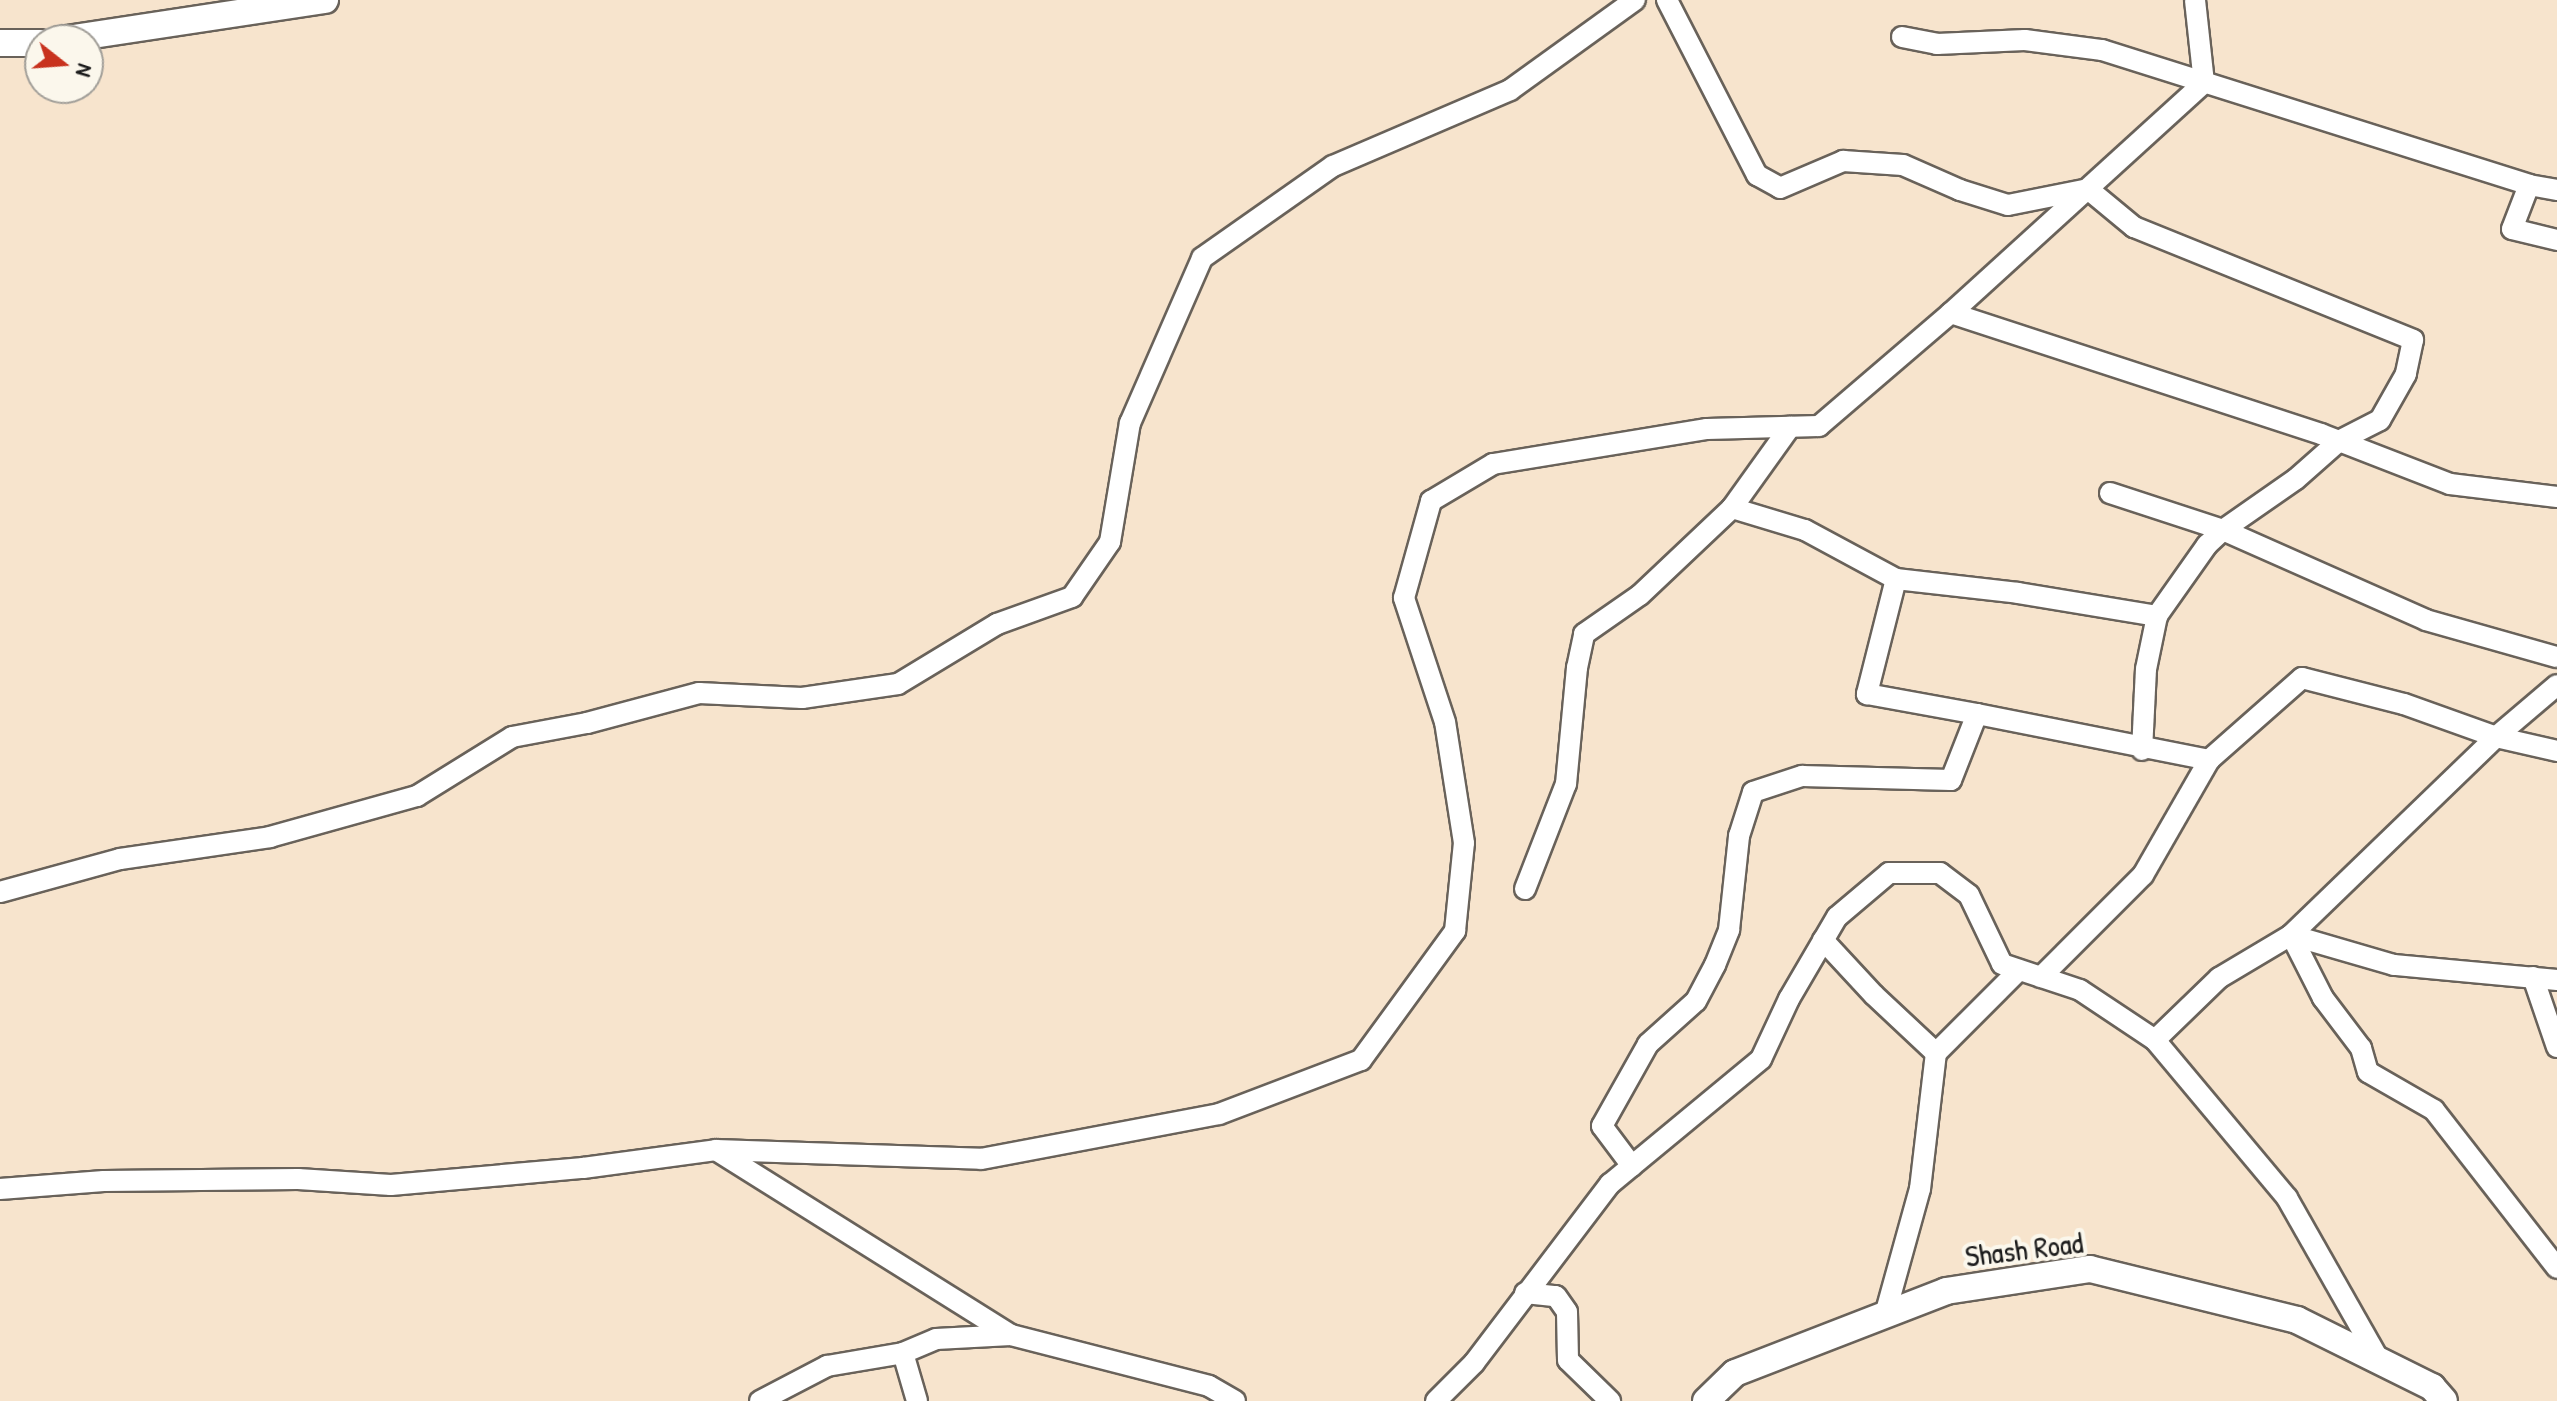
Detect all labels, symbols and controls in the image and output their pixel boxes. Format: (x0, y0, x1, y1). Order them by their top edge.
north arrow (24, 24, 104, 104)
text: N (69, 60, 101, 80)
street label: Shash Road (1963, 1224, 2085, 1274)

